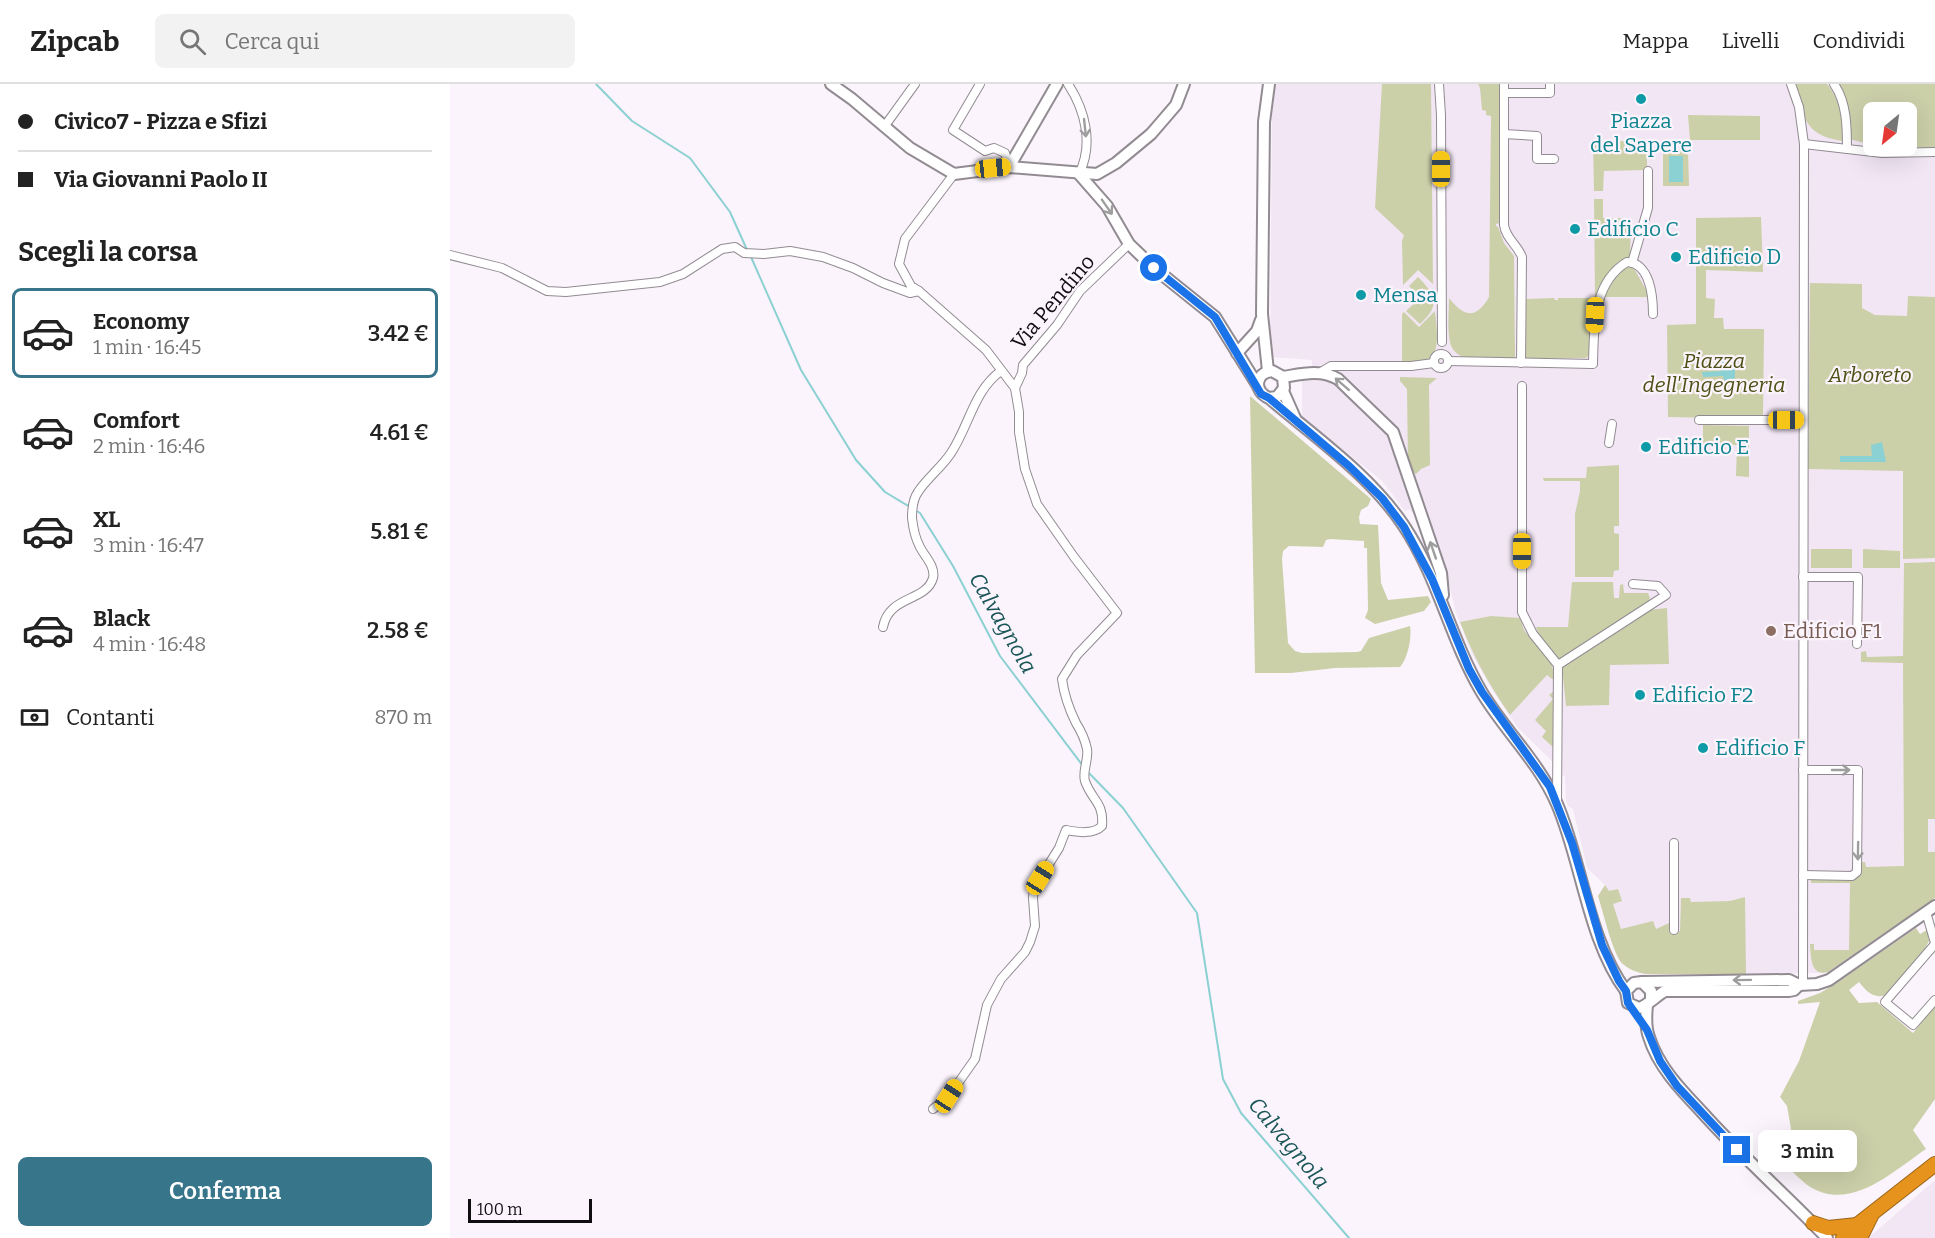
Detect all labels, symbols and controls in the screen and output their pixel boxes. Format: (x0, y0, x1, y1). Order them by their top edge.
search box (155, 14, 575, 68)
text: Zipcab (30, 25, 119, 58)
icon: search (176, 25, 209, 58)
text: Cerca qui (224, 28, 319, 55)
text: Mappa (1622, 28, 1689, 54)
text: Livelli (1722, 28, 1779, 54)
text: Condividi (1812, 28, 1905, 54)
marker: Piazza del Sapere (1634, 92, 1648, 106)
north arrow (1863, 102, 1917, 156)
map controls (1863, 102, 1917, 156)
text: Civico7 - Pizza e Sfizi (54, 108, 267, 135)
place label: Piazza del Sapere (1590, 108, 1692, 158)
one-way arrow (1080, 117, 1091, 137)
car (1432, 151, 1450, 187)
car (974, 157, 1012, 179)
text: Via Giovanni Paolo II (54, 166, 268, 193)
one-way arrow (1101, 199, 1113, 215)
place label: Edificio C (1587, 216, 1679, 242)
marker: Edificio C (1568, 222, 1582, 236)
text: Scegli la corsa (18, 236, 198, 268)
place label: Edificio D (1688, 244, 1781, 270)
street label: Via Pendino (1006, 249, 1100, 355)
marker: Edificio D (1669, 250, 1683, 264)
route start (1140, 254, 1167, 281)
place label: Mensa (1373, 282, 1438, 308)
marker: Mensa (1354, 288, 1368, 302)
car (1585, 297, 1605, 333)
icon: car (21, 306, 75, 360)
text: Economy (93, 308, 189, 335)
text: 3.42 € (368, 320, 429, 347)
text: 1 min · 16:45 (93, 335, 201, 359)
park label: Piazza dell'Ingegneria (1643, 348, 1785, 398)
park label: Arboreto (1827, 362, 1912, 388)
one-way arrow (1335, 377, 1350, 391)
icon: car (21, 405, 75, 459)
text: Comfort (93, 407, 180, 434)
car (1768, 411, 1804, 429)
text: 4.61 € (370, 419, 429, 446)
text: 2 min · 16:46 (93, 434, 205, 458)
place label: Edificio E (1658, 434, 1749, 460)
marker: Edificio E (1639, 440, 1653, 454)
icon: car (21, 504, 75, 558)
text: XL (93, 506, 120, 533)
text: 5.81 € (370, 518, 429, 545)
text: 3 min · 16:47 (93, 533, 204, 557)
car (1513, 533, 1531, 569)
one-way arrow (1427, 541, 1438, 560)
water label: Calvagnola (963, 568, 1043, 678)
icon: car (21, 603, 75, 657)
text: Black (93, 605, 150, 632)
text: 2.58 € (367, 617, 429, 644)
place label: Edificio F1 (1783, 618, 1882, 644)
marker: Edificio F1 (1764, 624, 1778, 638)
text: 4 min · 16:48 (93, 632, 206, 656)
place label: Edificio F2 (1652, 682, 1754, 708)
marker: Edificio F2 (1633, 688, 1647, 702)
icon: cash (18, 701, 51, 734)
text: Contanti (66, 704, 154, 731)
text: 870 m (374, 705, 432, 729)
place label: Edificio F (1715, 735, 1805, 761)
marker: Edificio F (1696, 741, 1710, 755)
one-way arrow (1831, 764, 1851, 776)
one-way arrow (1852, 840, 1864, 860)
car (1023, 858, 1057, 898)
one-way arrow (1733, 974, 1753, 986)
car (932, 1076, 966, 1116)
water label: Calvagnola (1243, 1091, 1335, 1195)
callout: 3 min (1758, 1129, 1857, 1171)
route end (1723, 1136, 1750, 1163)
text: 3 min (1781, 1139, 1834, 1163)
button: Conferma (18, 1157, 432, 1226)
scale bar (468, 1196, 592, 1224)
text: 100 m (477, 1200, 522, 1219)

